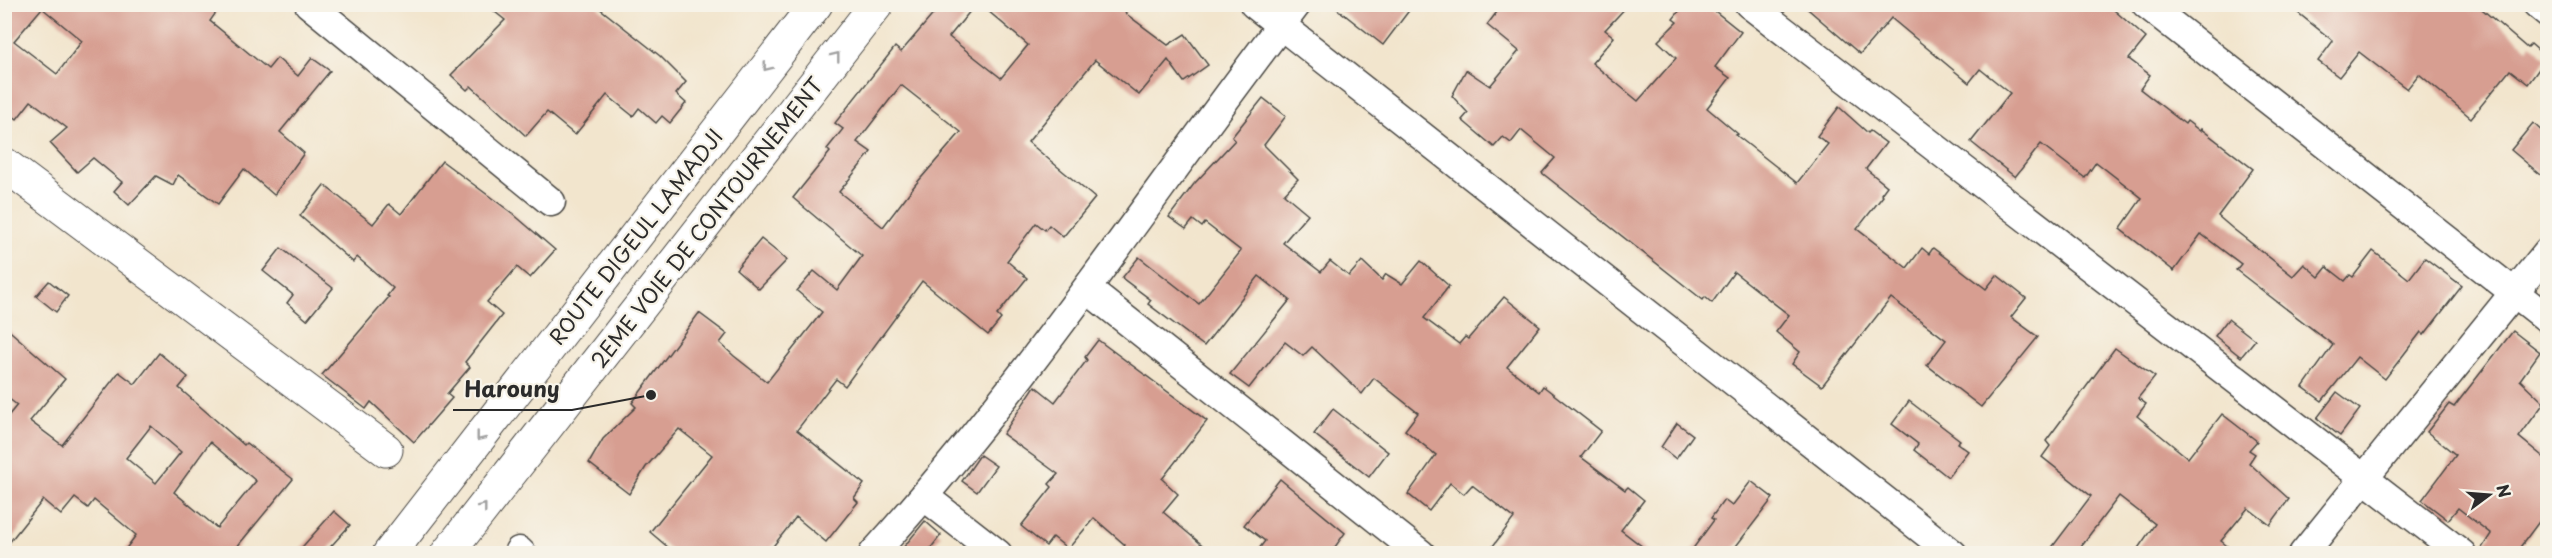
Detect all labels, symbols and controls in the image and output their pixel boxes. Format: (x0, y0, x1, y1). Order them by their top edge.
one-way arrow (829, 52, 840, 63)
one-way arrow (763, 60, 774, 71)
street label: 2EME VOIE DE CONTOURNEMENT (582, 69, 830, 374)
street label: ROUTE DIGEUL LAMADJI (540, 121, 730, 351)
callout: Harouny (453, 370, 572, 410)
text: Harouny (464, 371, 560, 404)
one-way arrow (477, 430, 488, 441)
north arrow (2459, 465, 2519, 525)
text: N (2491, 481, 2518, 500)
one-way arrow (475, 503, 486, 514)

